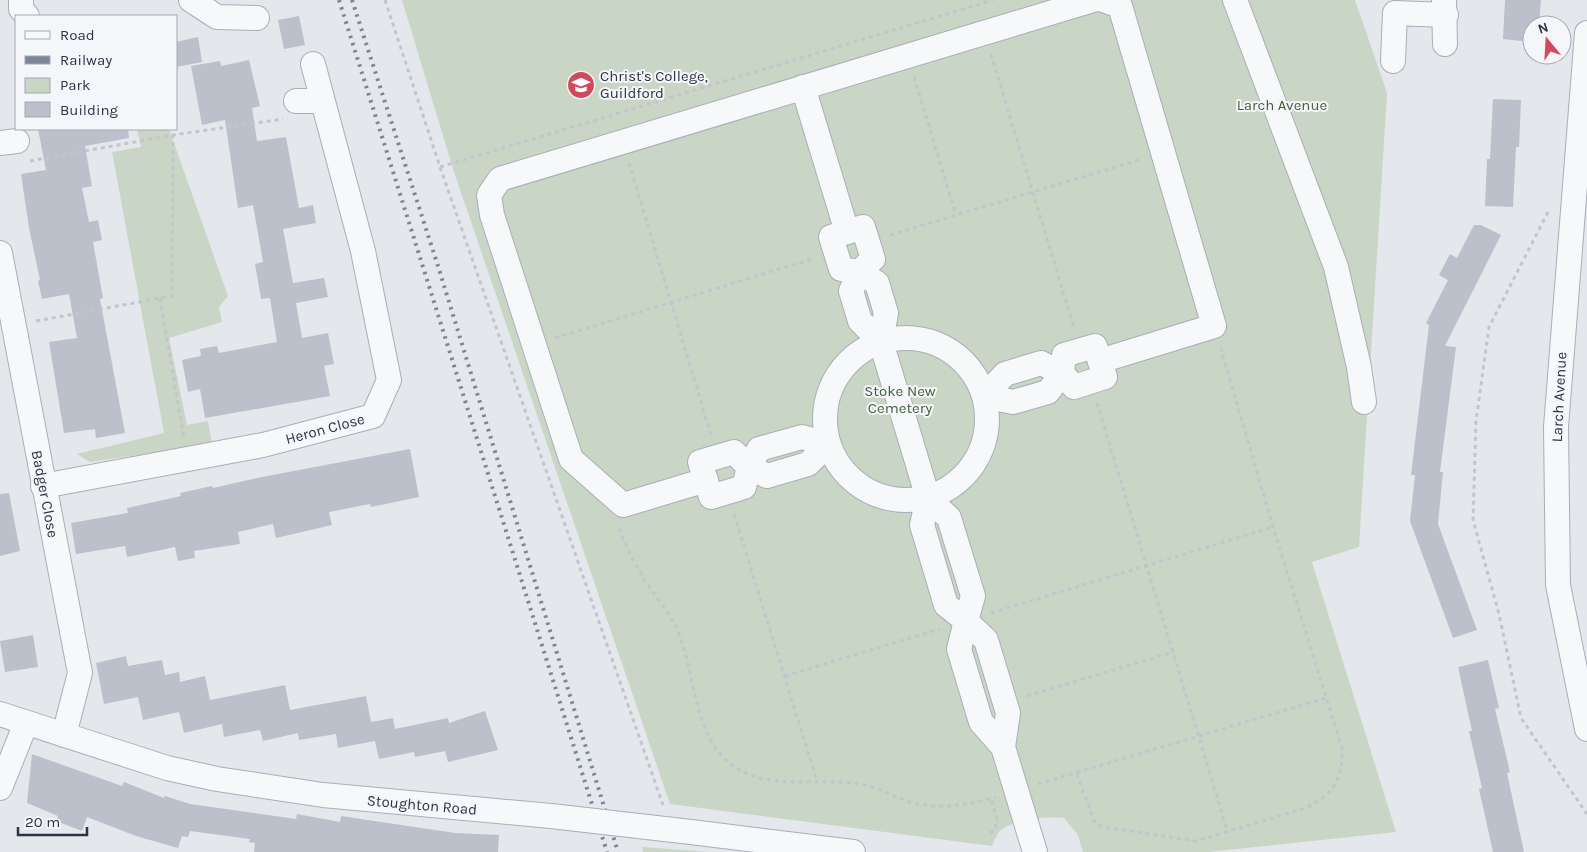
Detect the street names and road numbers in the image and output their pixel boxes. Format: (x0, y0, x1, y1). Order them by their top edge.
street label: Larch Avenue (1548, 351, 1570, 443)
street label: Heron Close (283, 410, 367, 448)
street label: Badger Close (28, 449, 62, 539)
street label: Stoughton Road (366, 791, 478, 819)

